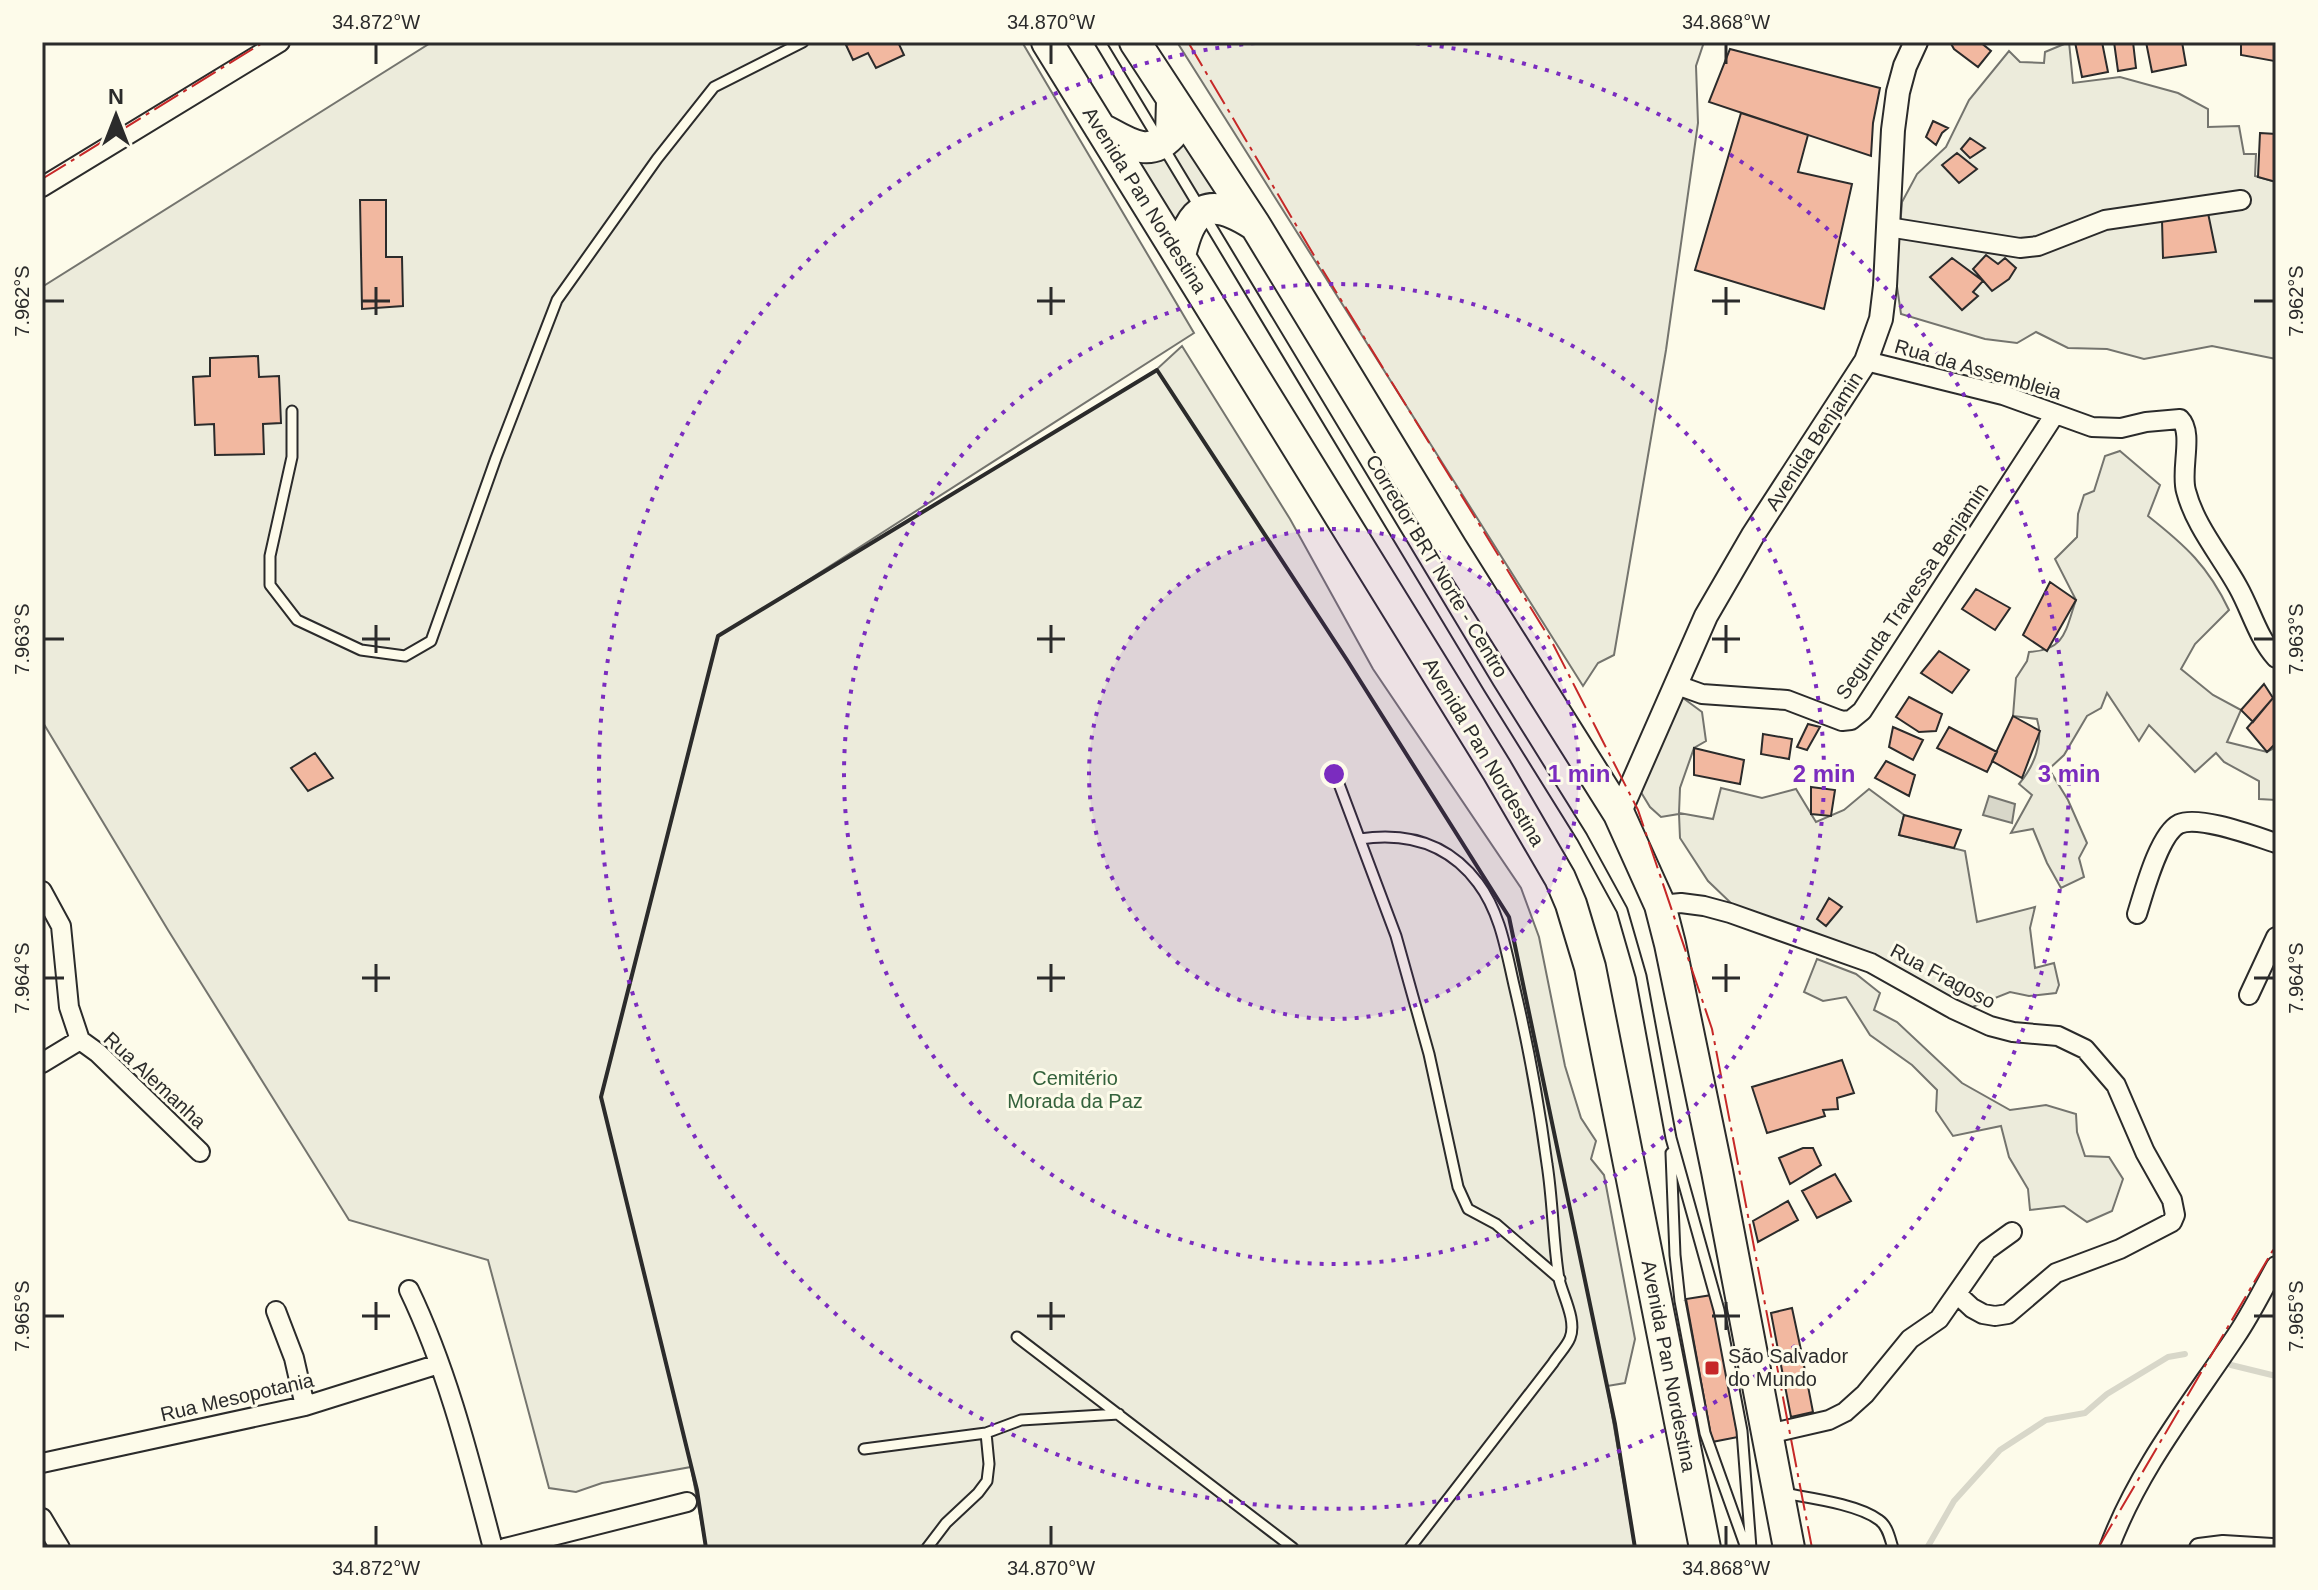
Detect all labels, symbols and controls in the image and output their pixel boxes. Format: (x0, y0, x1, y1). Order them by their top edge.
text: 34.872°W (332, 11, 420, 33)
text: 34.870°W (1007, 11, 1095, 33)
text: 34.868°W (1682, 11, 1770, 33)
north arrow (76, 76, 156, 156)
text: N (108, 84, 124, 109)
street label: Avenida Pan Nordestina (1079, 103, 1212, 298)
text: 7.962°S (11, 265, 33, 337)
text: 7.962°S (2285, 265, 2307, 337)
street label: Rua da Assembleia (1892, 335, 2065, 404)
street label: Avenida Benjamin (1761, 368, 1867, 514)
street label: Corredor BRT Norte - Centro (1362, 451, 1512, 681)
street label: Segunda Travessa Benjamin (1831, 479, 1993, 703)
text: 7.963°S (11, 603, 33, 675)
text: 7.963°S (2285, 603, 2307, 675)
street label: Avenida Pan Nordestina (1419, 654, 1549, 851)
centre of rings (1320, 760, 1348, 788)
text: 1 min (1548, 760, 1610, 787)
text: 2 min (1793, 760, 1855, 787)
text: 3 min (2038, 760, 2100, 787)
street label: Rua Fragoso (1887, 939, 1999, 1013)
text: 7.964°S (11, 942, 33, 1014)
text: 7.964°S (2285, 942, 2307, 1014)
street label: Rua Alemanha (100, 1027, 211, 1133)
park label: Cemitério Morada da Paz (1007, 1067, 1143, 1112)
street label: Avenida Pan Nordestina (1638, 1258, 1701, 1475)
text: 7.965°S (11, 1280, 33, 1352)
text: 7.965°S (2285, 1280, 2307, 1352)
place label: São Salvador do Mundo (1728, 1345, 1848, 1390)
marker: São Salvador do Mundo (1703, 1359, 1721, 1377)
street label: Rua Mesopotania (158, 1368, 317, 1425)
text: 34.872°W (332, 1557, 420, 1579)
text: 34.870°W (1007, 1557, 1095, 1579)
text: 34.868°W (1682, 1557, 1770, 1579)

